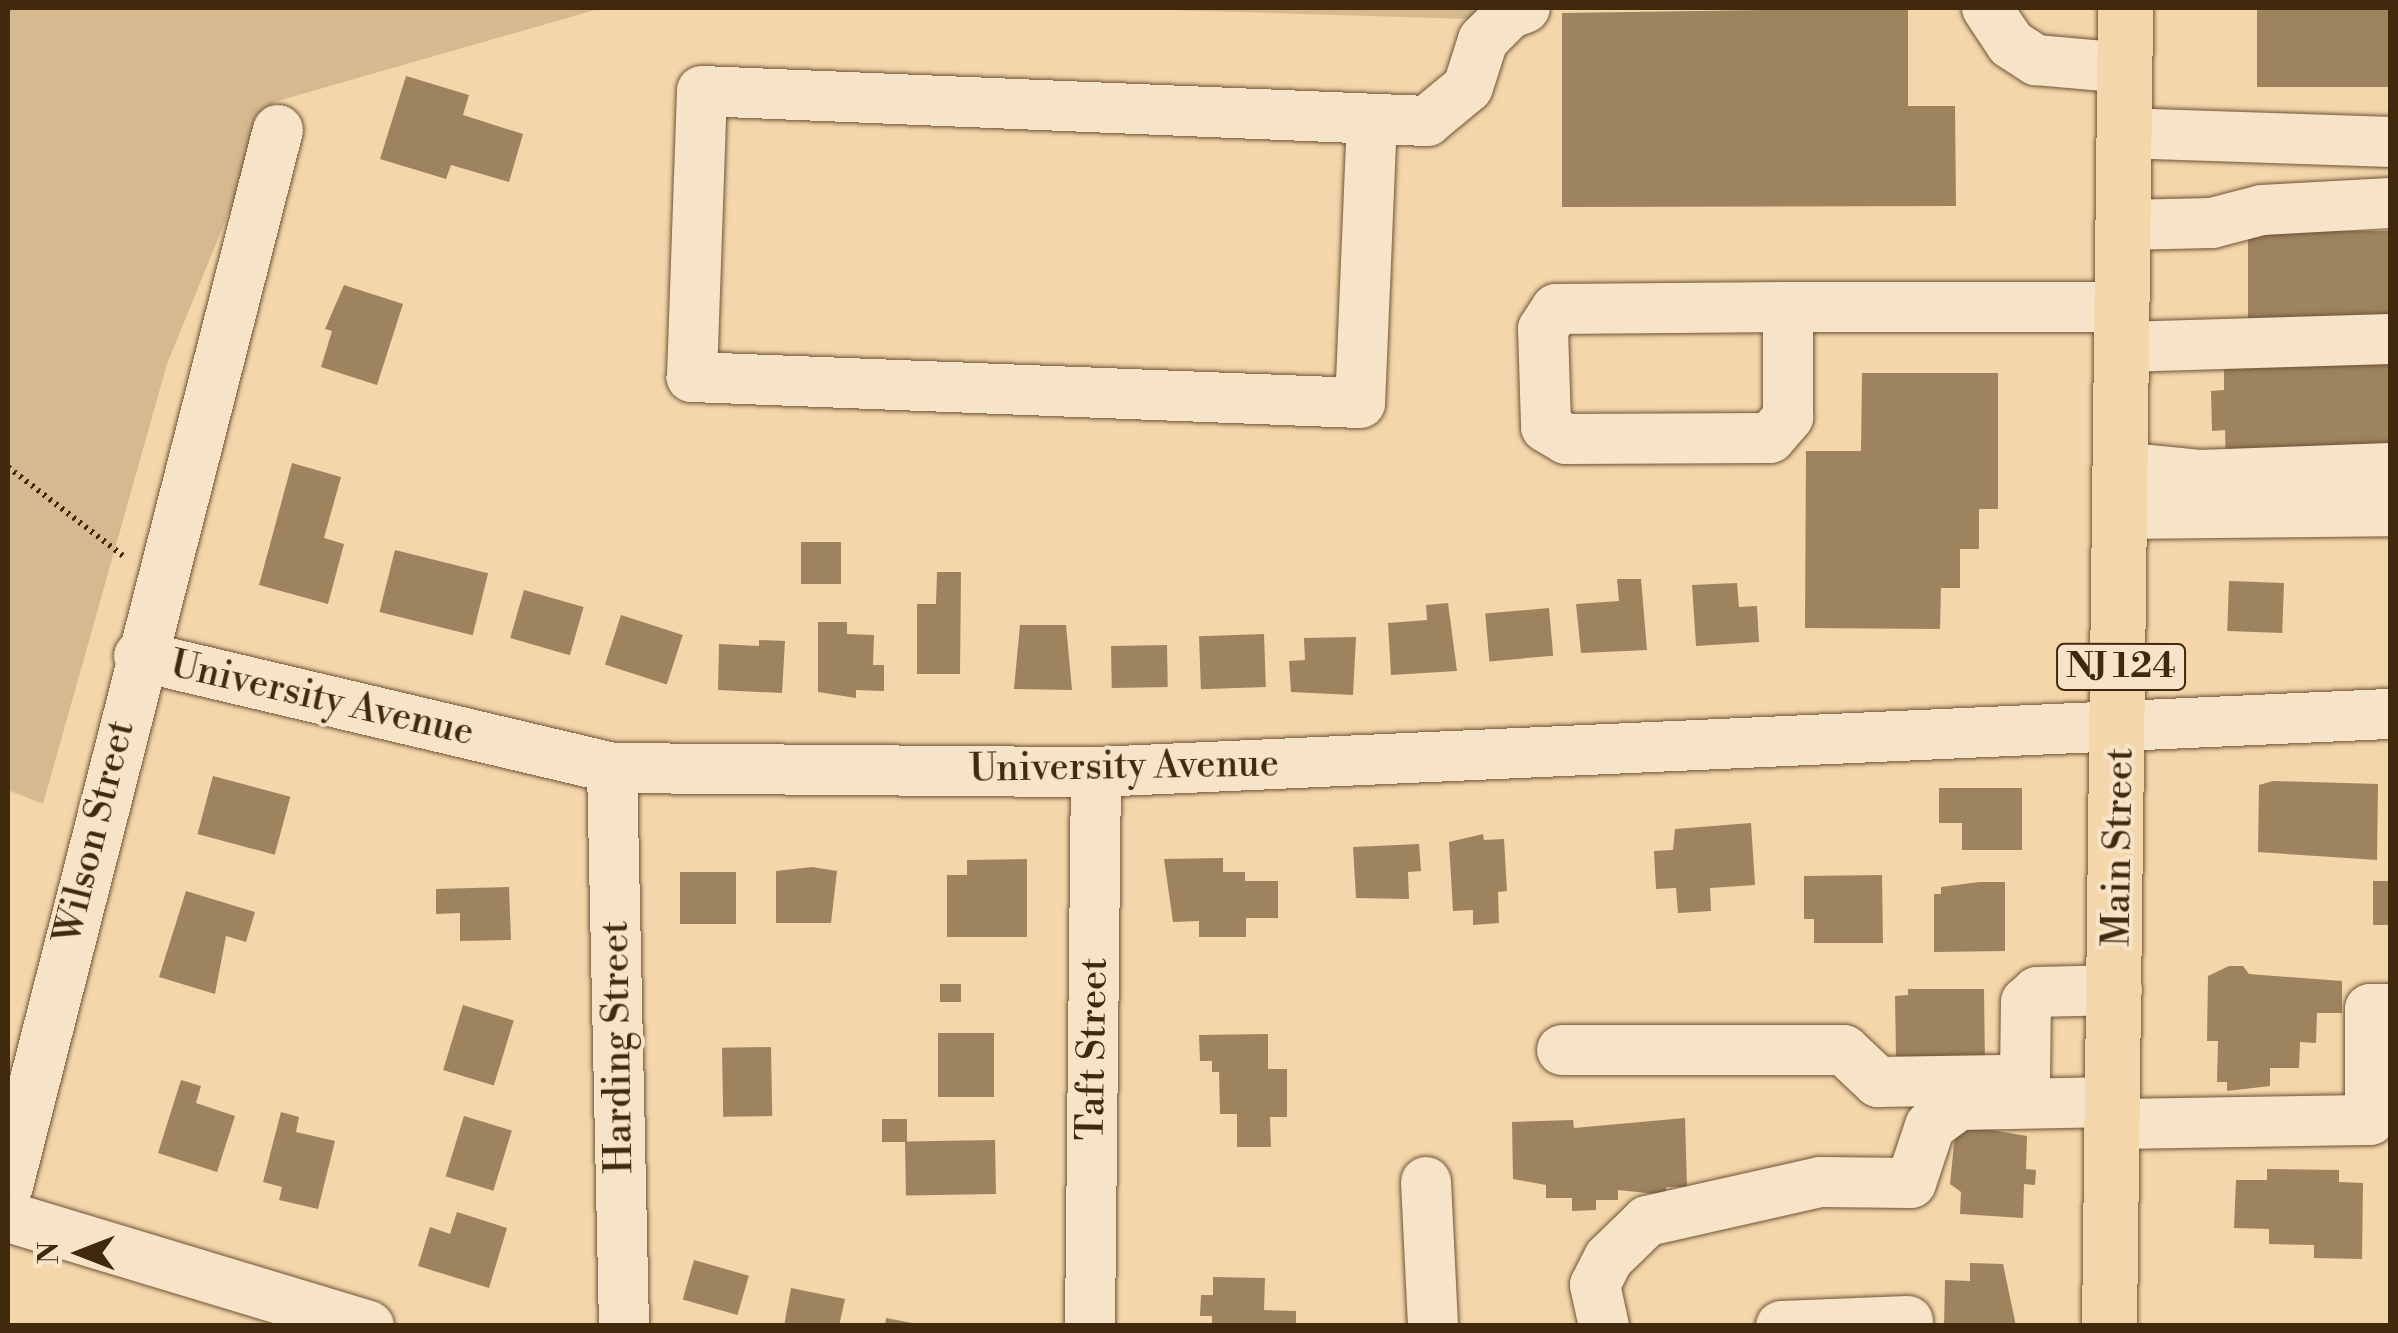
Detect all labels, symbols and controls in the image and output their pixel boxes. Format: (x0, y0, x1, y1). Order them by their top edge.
road number: NJ 124 (2056, 637, 2186, 697)
street label: University Avenue (166, 642, 478, 756)
street label: Wilson Street (45, 716, 145, 948)
street label: University Avenue (969, 741, 1279, 793)
street label: Main Street (2094, 747, 2144, 947)
street label: Harding Street (593, 920, 643, 1174)
street label: Taft Street (1069, 957, 1117, 1141)
north arrow (30, 1203, 130, 1303)
text: N (32, 1242, 67, 1264)

